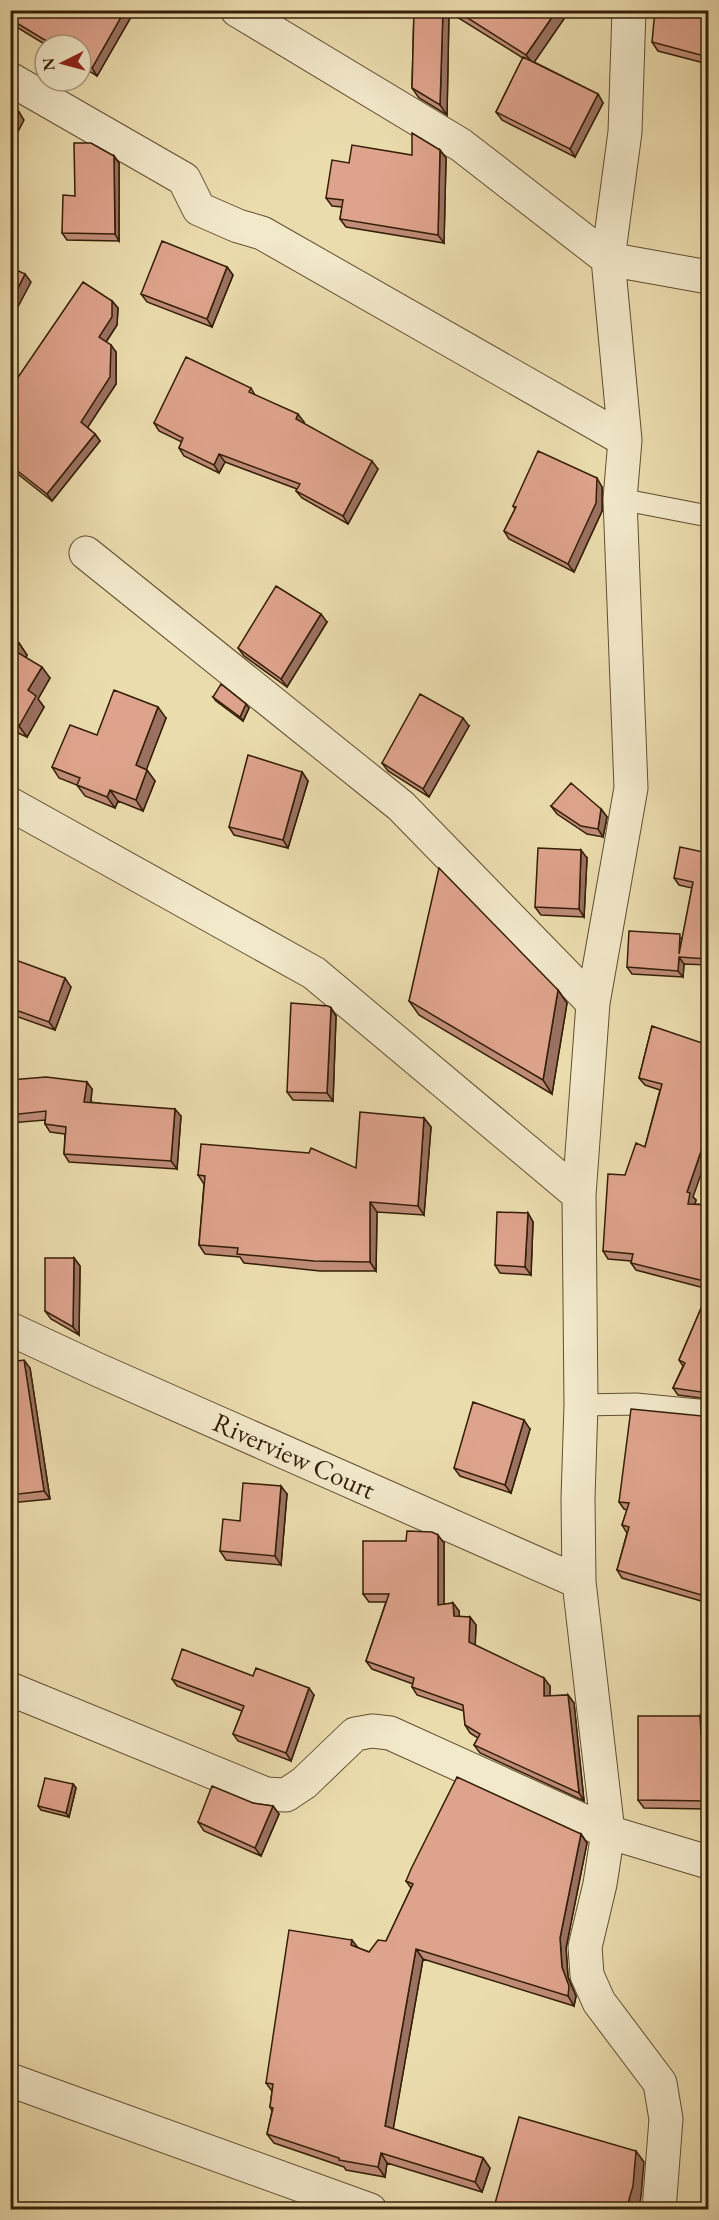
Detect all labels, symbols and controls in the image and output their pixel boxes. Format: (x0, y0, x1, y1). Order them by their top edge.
north arrow (33, 33, 93, 93)
text: N (37, 57, 60, 72)
street label: Riverview Court (208, 1404, 381, 1507)

